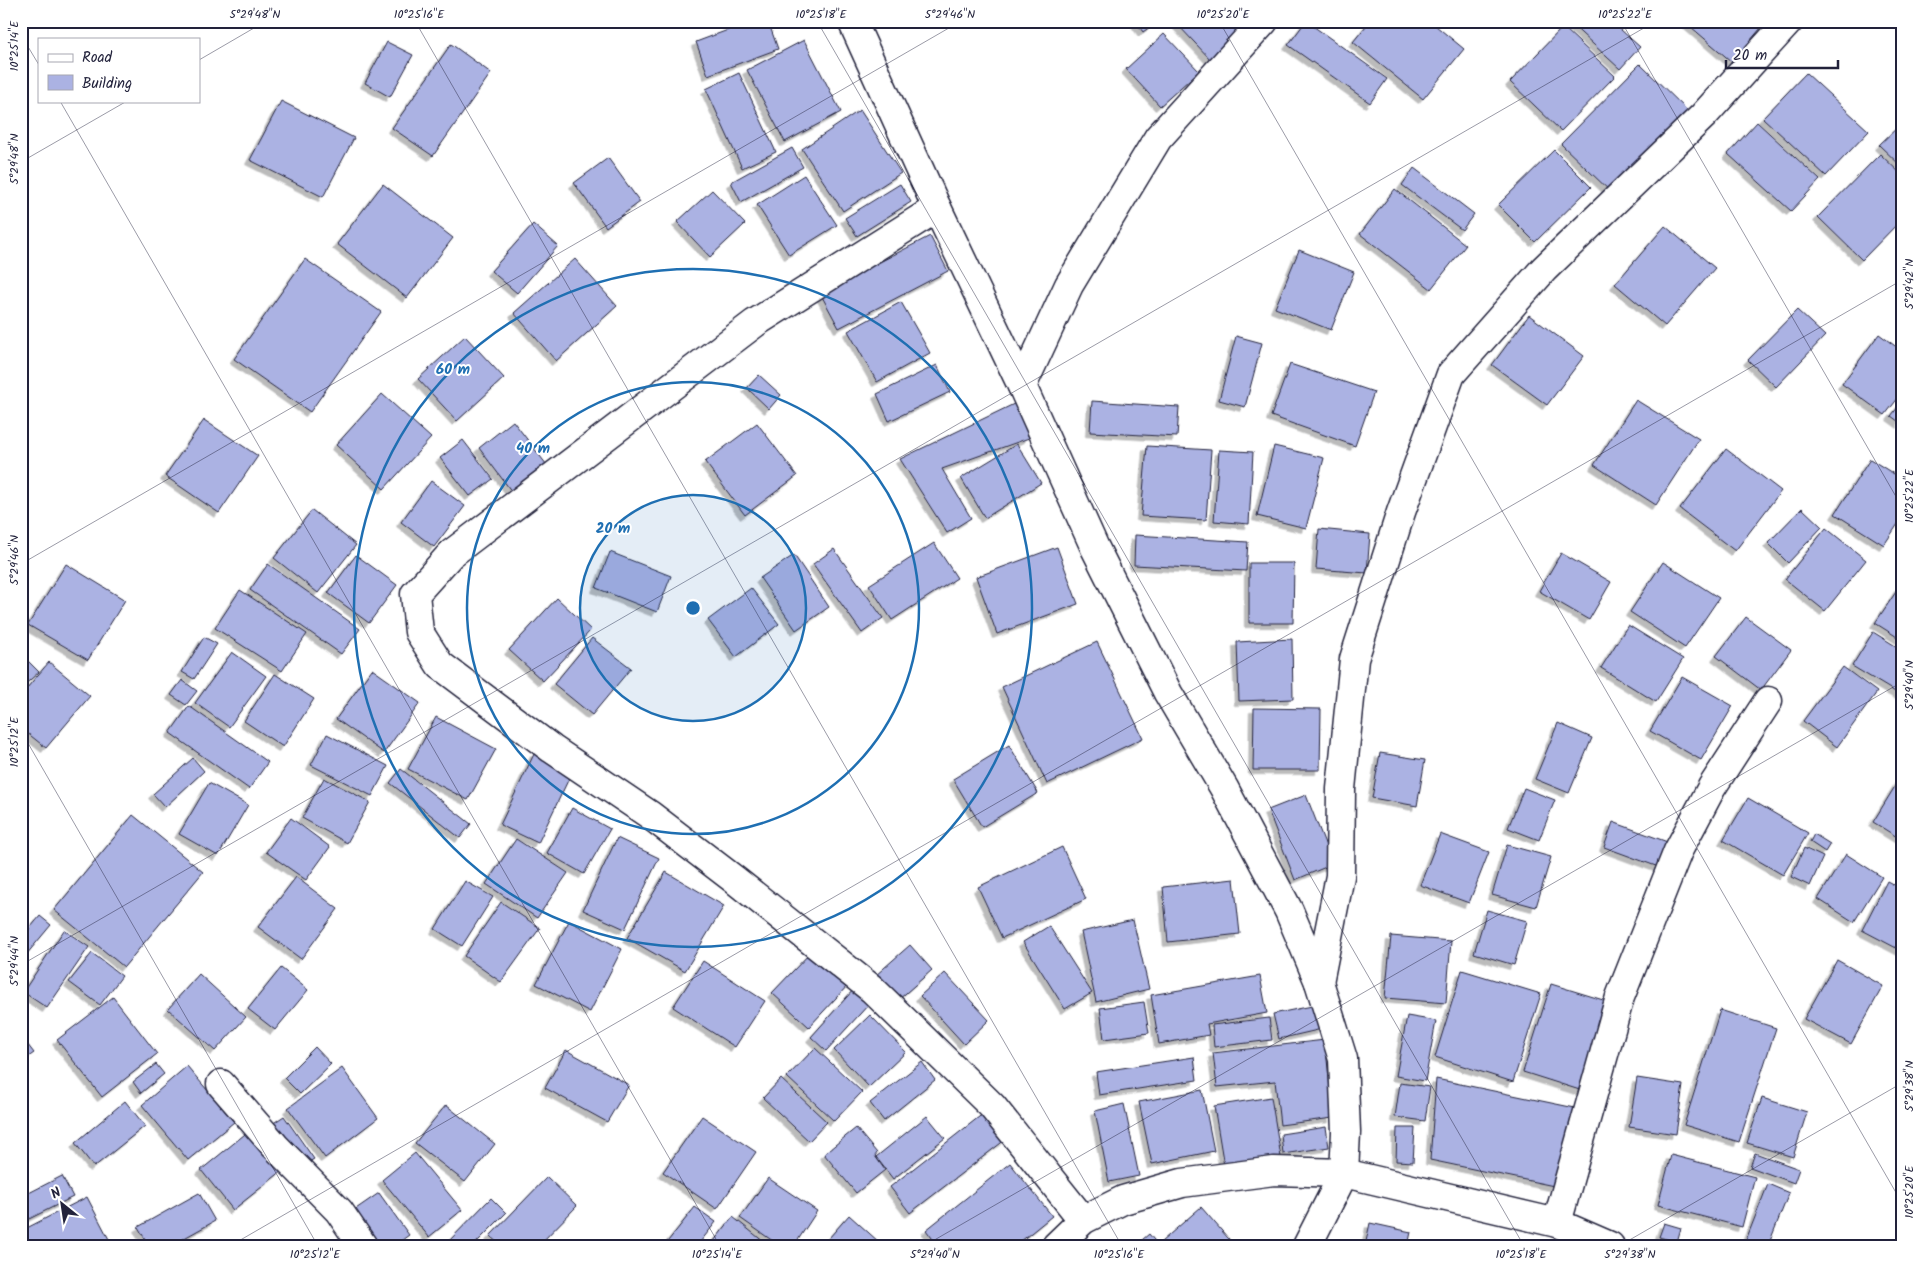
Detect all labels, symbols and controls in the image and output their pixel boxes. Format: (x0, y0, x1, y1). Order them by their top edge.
text: 5°29'48"N (229, 5, 281, 24)
text: 10°25'16"E (394, 5, 445, 24)
text: 10°25'18"E (796, 5, 847, 24)
text: 5°29'46"N (925, 5, 975, 24)
text: 10°25'20"E (1197, 5, 1250, 24)
text: 10°25'22"E (1598, 5, 1653, 24)
text: 10°25'14"E (5, 20, 24, 71)
legend (38, 38, 200, 102)
scale bar (1726, 38, 1838, 70)
text: 20 m (1733, 44, 1767, 68)
text: Road (82, 46, 113, 70)
text: Building (82, 72, 132, 96)
text: 5°29'48"N (5, 133, 24, 185)
text: 5°29'42"N (1900, 259, 1919, 309)
text: 60 m (436, 358, 470, 382)
text: 40 m (516, 437, 550, 461)
text: 10°25'22"E (1900, 468, 1919, 523)
text: 20 m (596, 517, 630, 541)
text: 5°29'46"N (5, 535, 24, 585)
centre of rings (684, 599, 702, 617)
text: 5°29'40"N (1900, 660, 1919, 710)
text: 10°25'12"E (5, 716, 24, 767)
text: 5°29'44"N (5, 936, 24, 986)
text: 5°29'38"N (1900, 1060, 1919, 1112)
text: 10°25'20"E (1900, 1165, 1919, 1218)
north arrow (38, 1180, 88, 1230)
text: N (47, 1182, 65, 1205)
text: 10°25'12"E (290, 1245, 341, 1264)
text: 10°25'14"E (692, 1245, 743, 1264)
text: 5°29'40"N (910, 1245, 960, 1264)
text: 10°25'16"E (1094, 1245, 1145, 1264)
text: 10°25'18"E (1496, 1245, 1547, 1264)
text: 5°29'38"N (1604, 1245, 1656, 1264)

